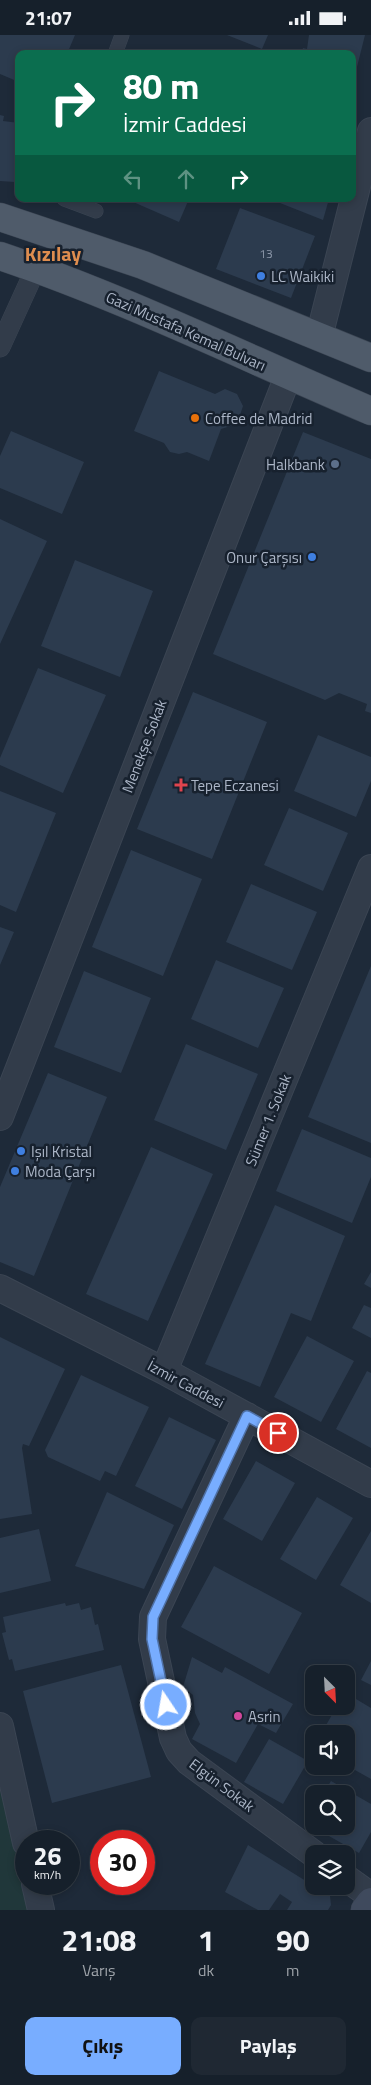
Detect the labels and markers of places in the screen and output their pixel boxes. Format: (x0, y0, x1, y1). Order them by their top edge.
place label: LC Waikiki (271, 265, 334, 288)
marker: LC Waikiki (255, 270, 267, 282)
place label: Coffee de Madrid (205, 407, 312, 430)
marker: Coffee de Madrid (189, 412, 201, 424)
place label: Halkbank (266, 453, 325, 476)
marker: Halkbank (329, 458, 341, 470)
place label: Onur Çarşısı (226, 546, 302, 569)
marker: Onur Çarşısı (306, 551, 318, 563)
place label: Tepe Eczanesi (191, 774, 279, 797)
marker: Tepe Eczanesi (175, 779, 187, 791)
place label: Işıl Kristal (31, 1140, 92, 1163)
marker: Işıl Kristal (15, 1145, 27, 1157)
place label: Moda Çarşı (25, 1160, 95, 1183)
marker: Moda Çarşı (9, 1165, 21, 1177)
pin (257, 1412, 299, 1454)
place label: Asrin (248, 1705, 280, 1728)
marker: Asrin (232, 1710, 244, 1722)

